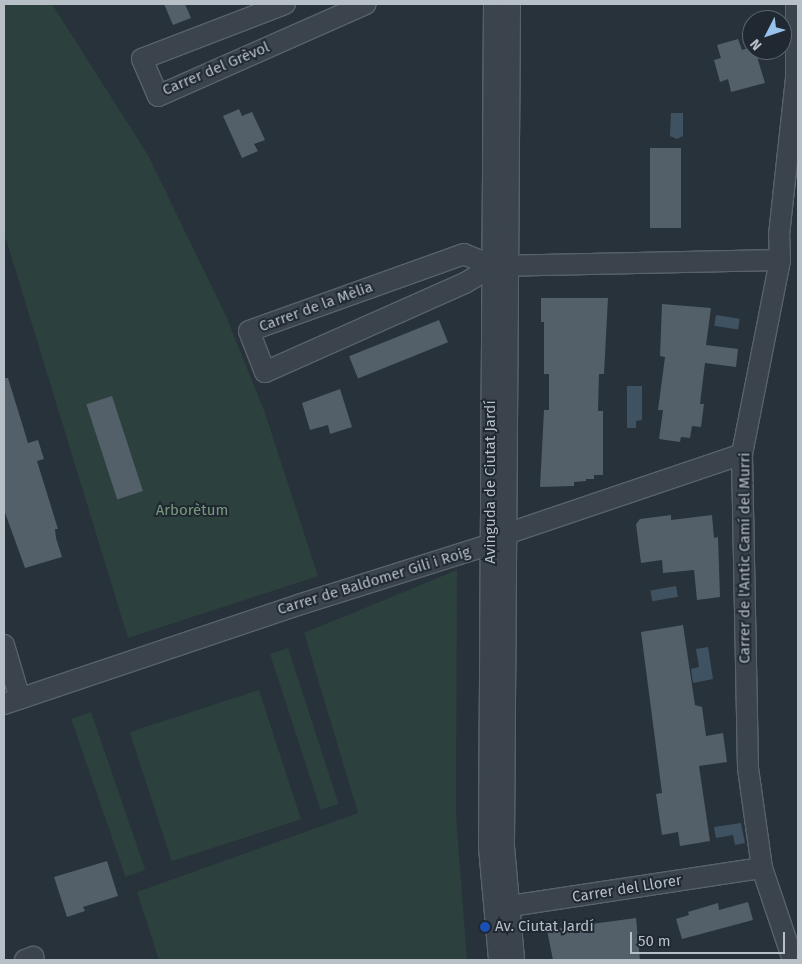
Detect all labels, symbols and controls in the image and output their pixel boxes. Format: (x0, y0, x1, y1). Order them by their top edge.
north arrow (742, 10, 792, 60)
text: N (747, 35, 766, 54)
street label: Carrer del Grèvol (160, 38, 272, 100)
street label: Carrer de la Mèlia (257, 278, 375, 336)
street label: Avinguda de Ciutat Jardí (482, 400, 500, 564)
street label: Carrer de l'Antic Camí del Murri (736, 453, 754, 663)
park label: Arborètum (156, 502, 228, 520)
street label: Carrer de Baldomer Gili i Roig (275, 543, 473, 619)
street label: Carrer del Llorer (571, 871, 683, 907)
place label: Av. Ciutat Jardí (495, 918, 594, 936)
marker: Av. Ciutat Jardí (479, 921, 491, 933)
scale bar (632, 922, 787, 954)
text: 50 m (638, 932, 671, 950)

